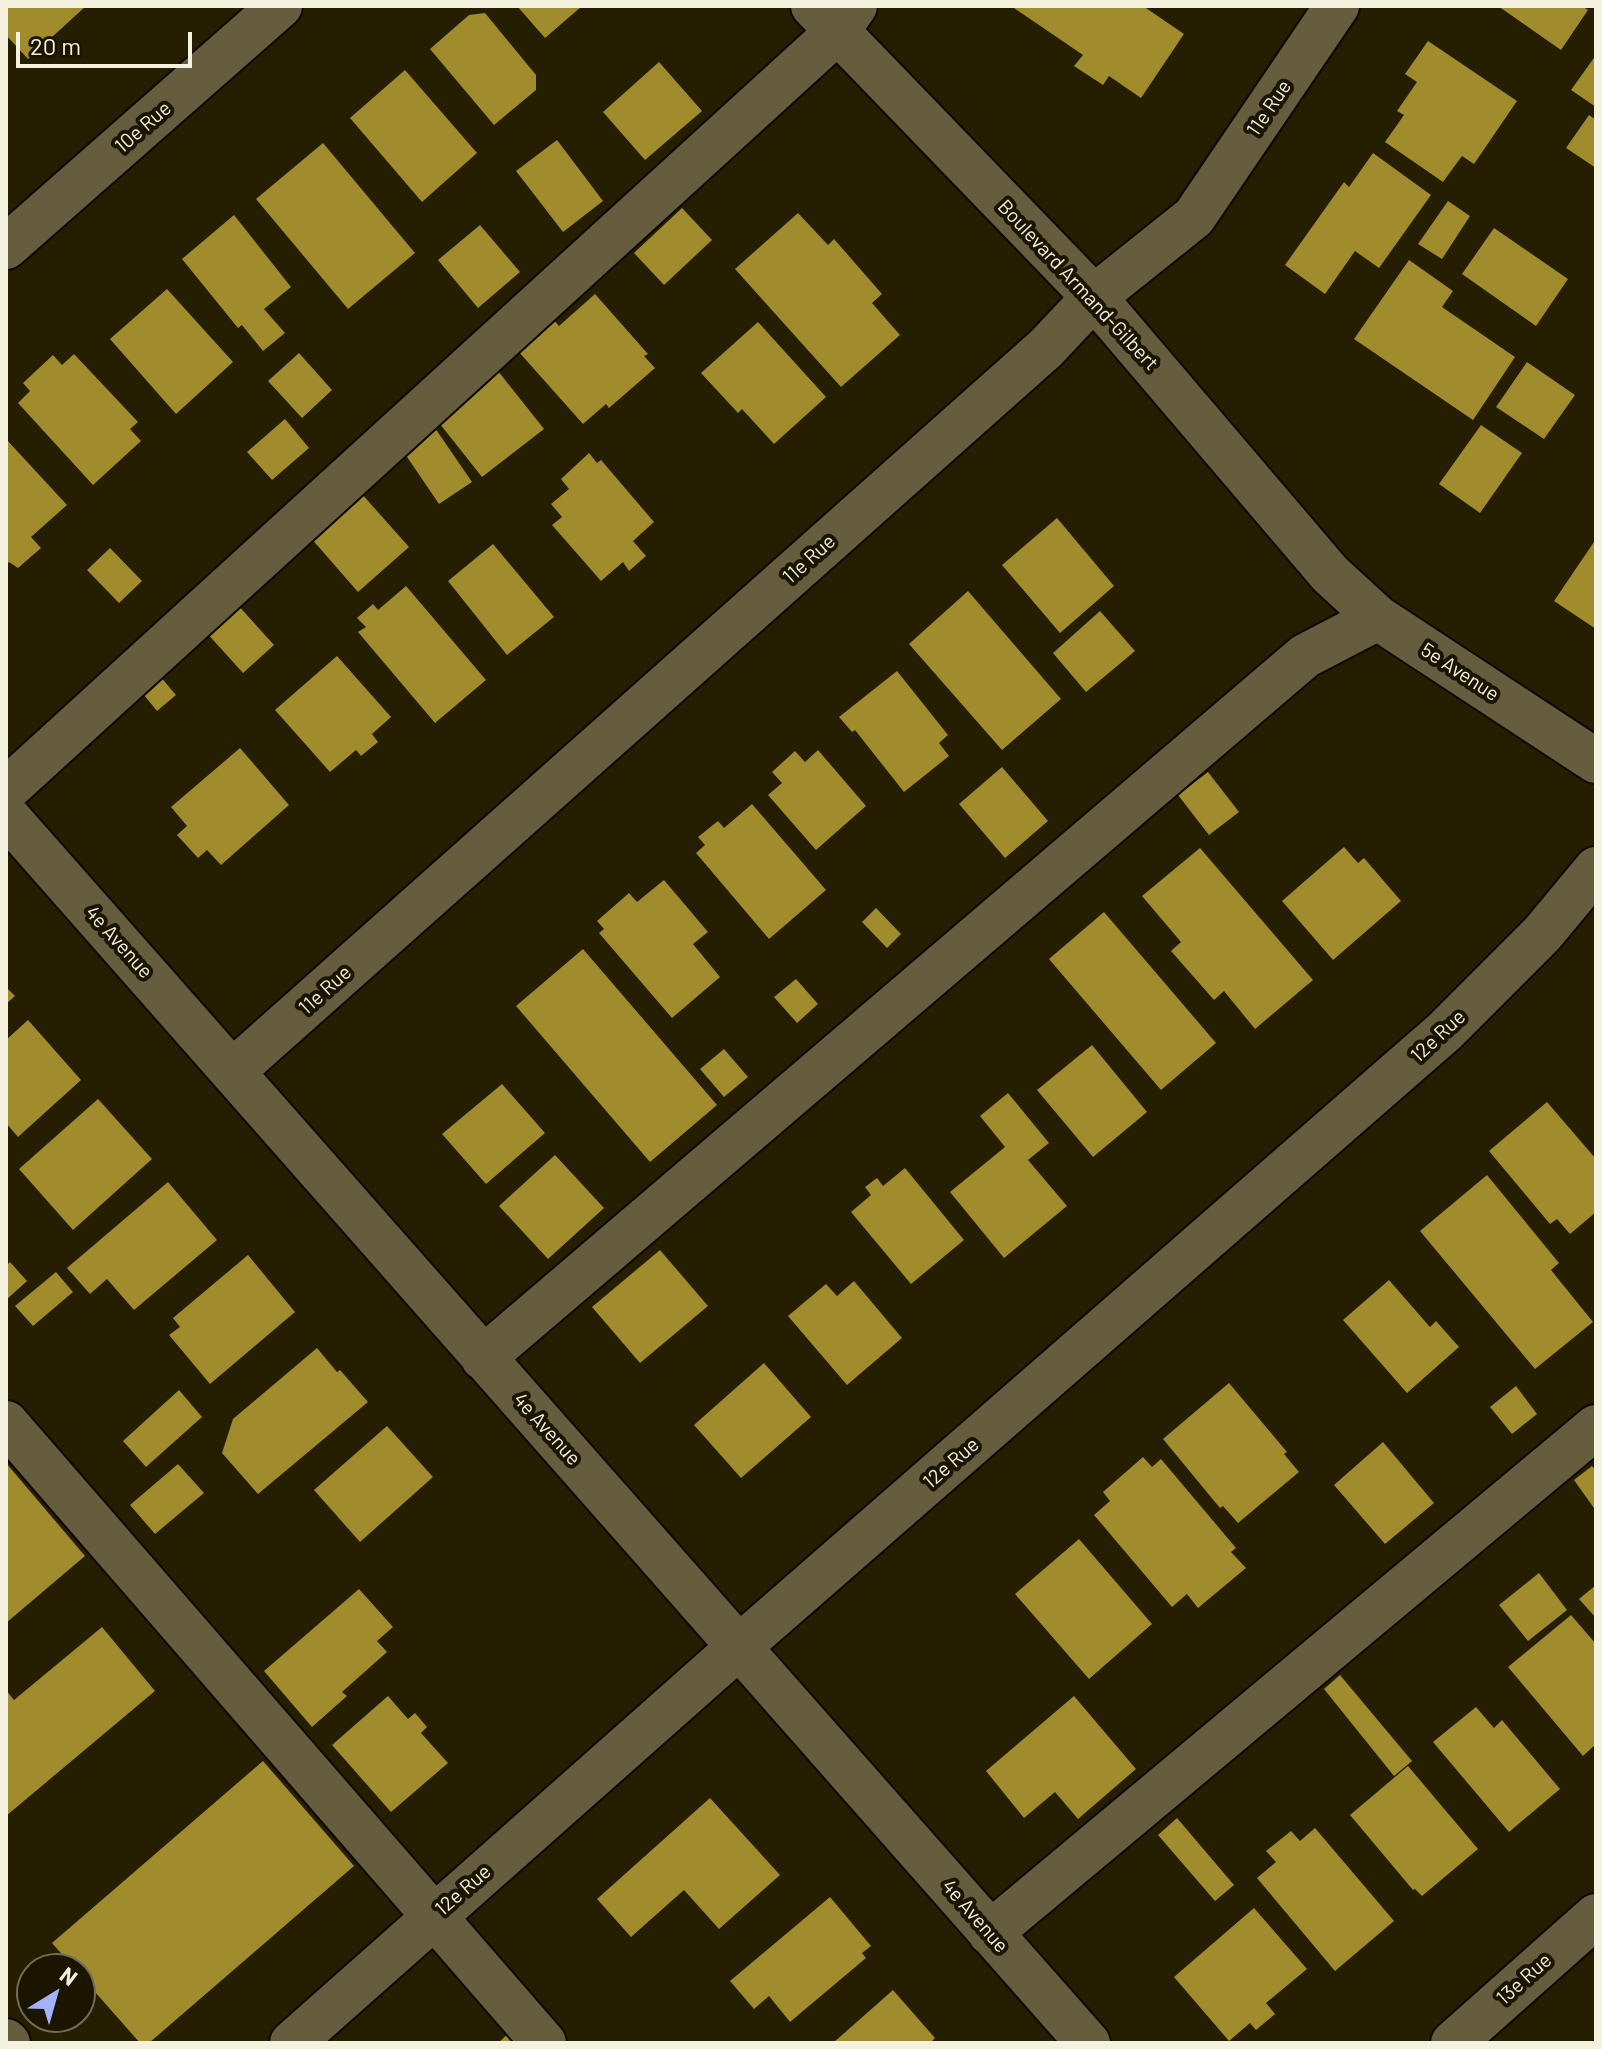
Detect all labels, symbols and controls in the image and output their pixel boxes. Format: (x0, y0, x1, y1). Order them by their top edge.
scale bar (20, 16, 196, 66)
text: 20 m (30, 31, 81, 60)
street label: 11e Rue (1242, 75, 1296, 141)
street label: 10e Rue (110, 96, 176, 158)
street label: Boulevard Armand-Gilbert (993, 195, 1163, 375)
street label: 11e Rue (778, 529, 840, 589)
street label: 5e Avenue (1416, 638, 1504, 706)
street label: 4e Avenue (80, 901, 158, 983)
street label: 11e Rue (294, 960, 356, 1020)
street label: 12e Rue (1406, 1005, 1470, 1067)
street label: 4e Avenue (508, 1388, 586, 1470)
street label: 12e Rue (918, 1432, 984, 1494)
street label: 12e Rue (430, 1859, 496, 1921)
street label: 4e Avenue (937, 1874, 1013, 1958)
street label: 13e Rue (1492, 1948, 1556, 2010)
north arrow (16, 1953, 96, 2033)
text: N (56, 1961, 83, 1990)

